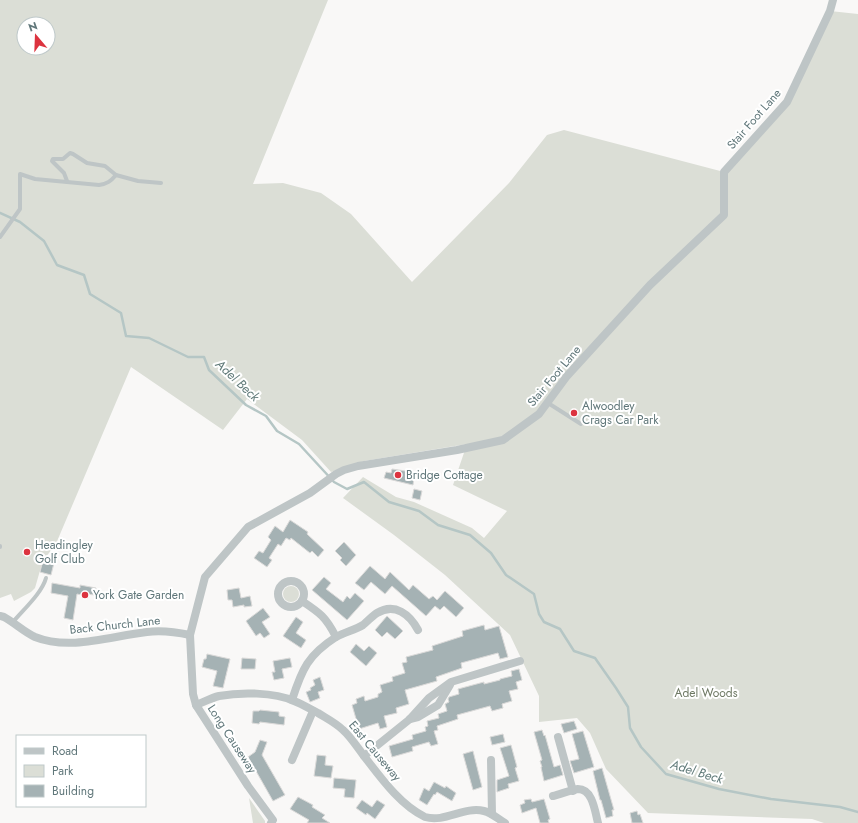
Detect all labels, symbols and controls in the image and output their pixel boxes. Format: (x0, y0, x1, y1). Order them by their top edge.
north arrow (16, 16, 56, 56)
text: N (26, 18, 39, 36)
street label: Stair Foot Lane (723, 85, 785, 153)
street label: Stair Foot Lane (523, 342, 585, 410)
water label: Adel Beck (211, 354, 264, 406)
place label: Alwoodley Crags Car Park (582, 397, 659, 429)
marker: Alwoodley Crags Car Park (569, 408, 579, 418)
place label: Bridge Cottage (406, 466, 483, 484)
marker: Bridge Cottage (393, 470, 403, 480)
place label: Headingley Golf Club (35, 536, 93, 568)
marker: Headingley Golf Club (22, 547, 32, 557)
place label: York Gate Garden (93, 586, 184, 604)
marker: York Gate Garden (80, 590, 90, 600)
street label: Back Church Lane (69, 611, 161, 639)
park label: Adel Woods (674, 684, 738, 702)
street label: Long Causeway (203, 701, 261, 778)
street label: East Causeway (344, 717, 406, 786)
legend (16, 735, 146, 807)
text: Road (52, 742, 78, 760)
water label: Adel Beck (667, 754, 726, 789)
text: Park (52, 762, 74, 780)
text: Building (52, 782, 94, 800)

